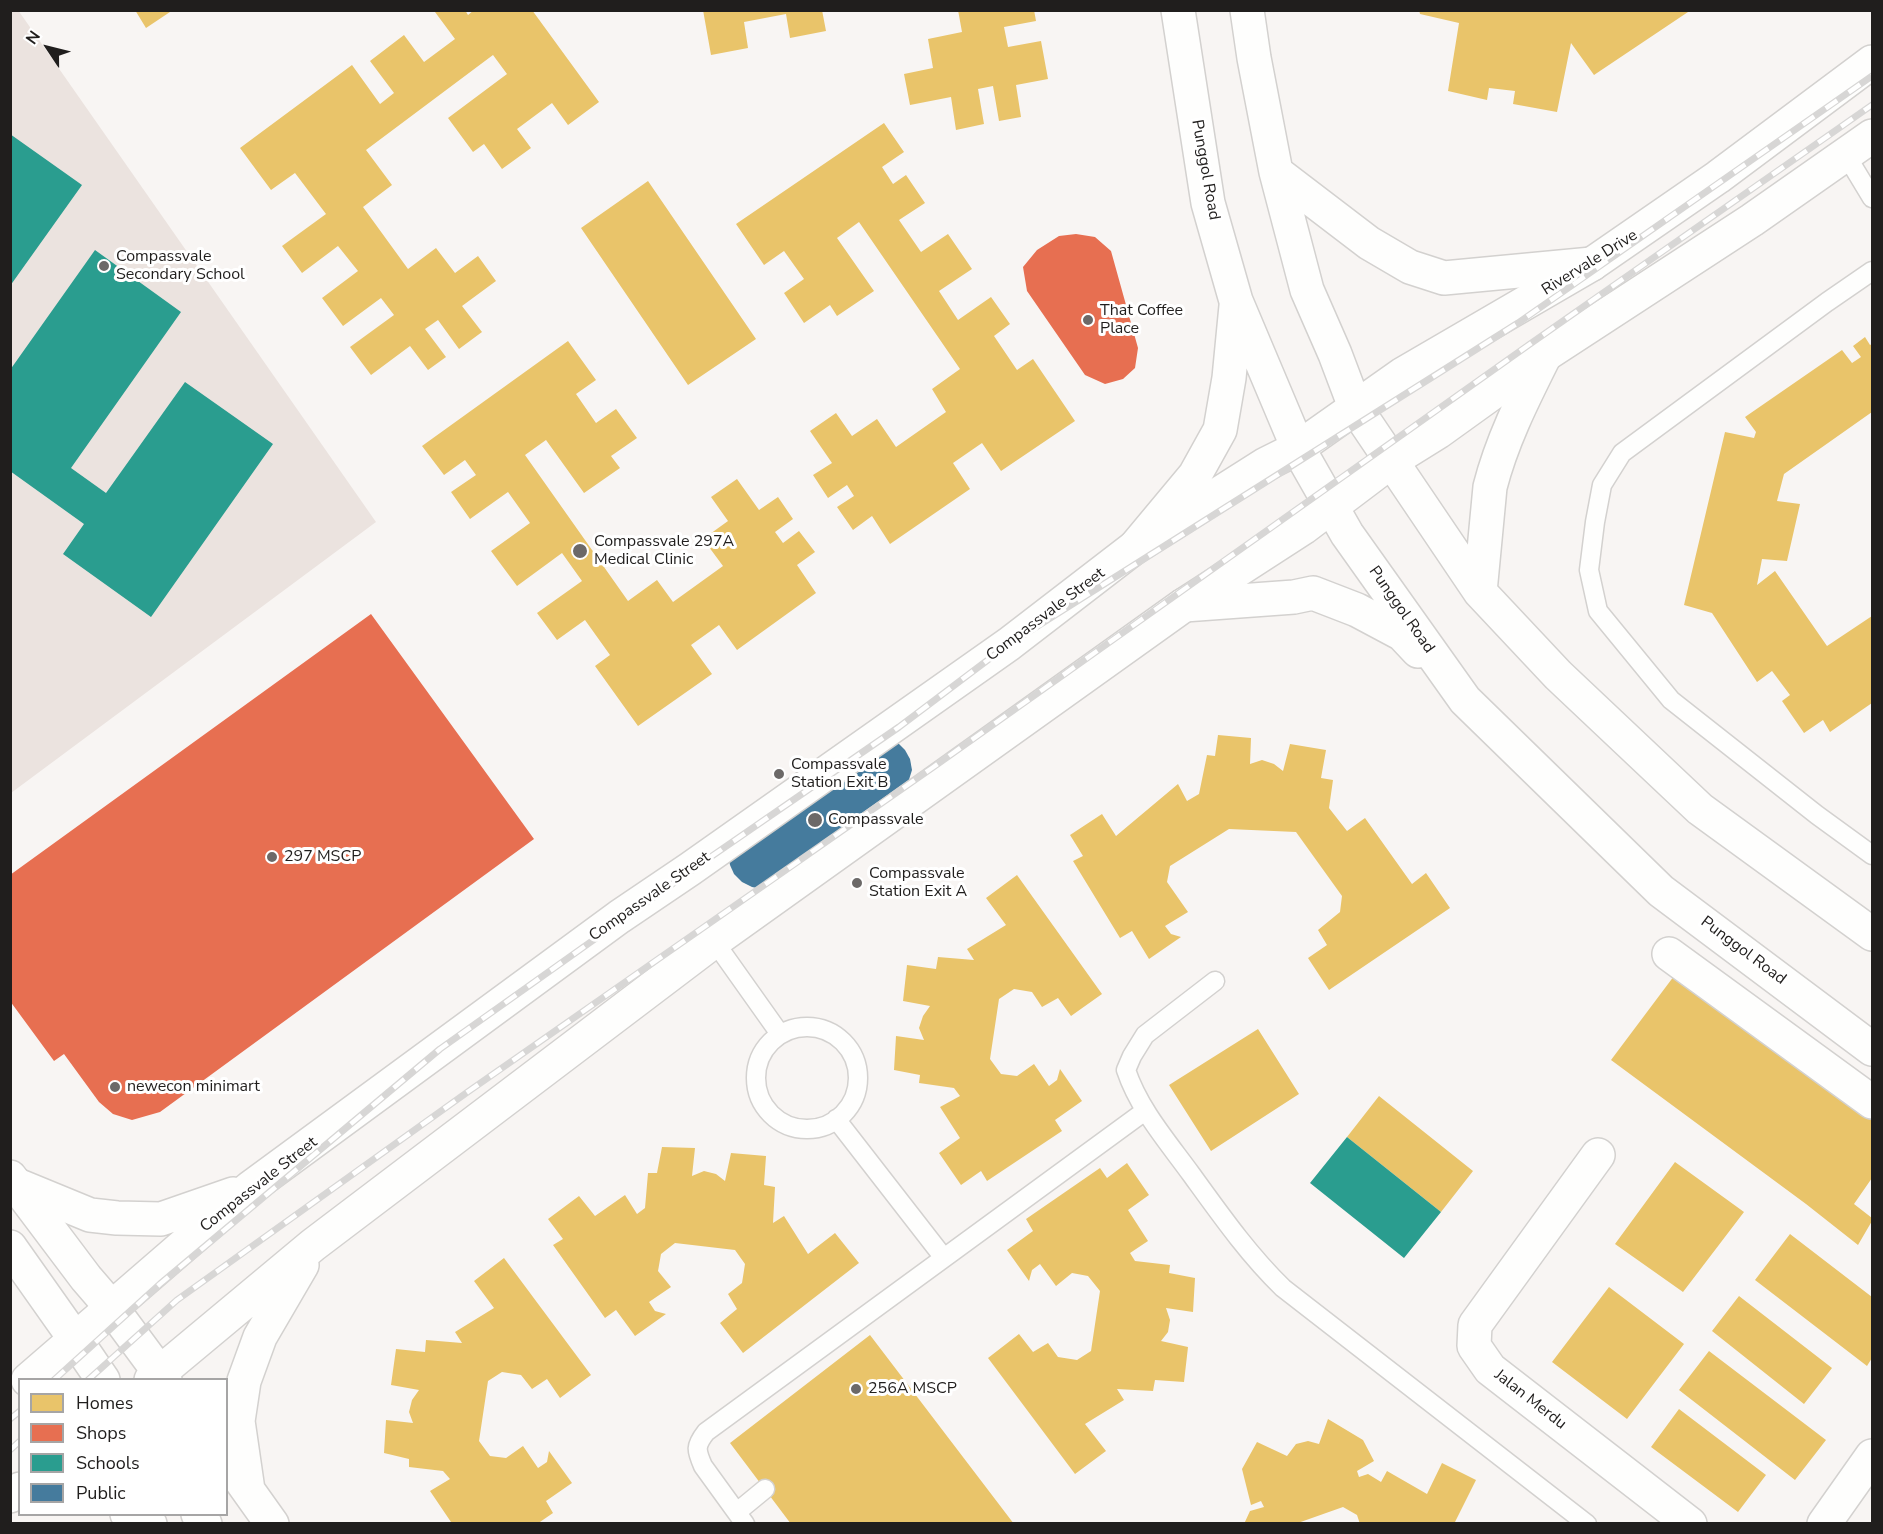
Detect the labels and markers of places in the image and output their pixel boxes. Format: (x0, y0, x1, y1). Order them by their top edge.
place label: Compassvale Secondary School (116, 247, 245, 285)
marker: Compassvale Secondary School (97, 259, 111, 273)
place label: That Coffee Place (1100, 301, 1183, 339)
marker: That Coffee Place (1081, 313, 1095, 327)
place label: Compassvale 297A Medical Clinic (594, 532, 734, 570)
marker: Compassvale 297A Medical Clinic (571, 542, 589, 560)
place label: Compassvale Station Exit B (791, 755, 888, 793)
marker: Compassvale Station Exit B (772, 767, 786, 781)
place label: Compassvale (828, 810, 924, 830)
marker: Compassvale (806, 811, 824, 829)
place label: 297 MSCP (284, 847, 361, 867)
marker: 297 MSCP (265, 850, 279, 864)
place label: Compassvale Station Exit A (869, 864, 967, 902)
marker: Compassvale Station Exit A (850, 876, 864, 890)
place label: newecon minimart (127, 1077, 260, 1097)
marker: newecon minimart (108, 1080, 122, 1094)
place label: 256A MSCP (868, 1379, 957, 1399)
marker: 256A MSCP (849, 1382, 863, 1396)

